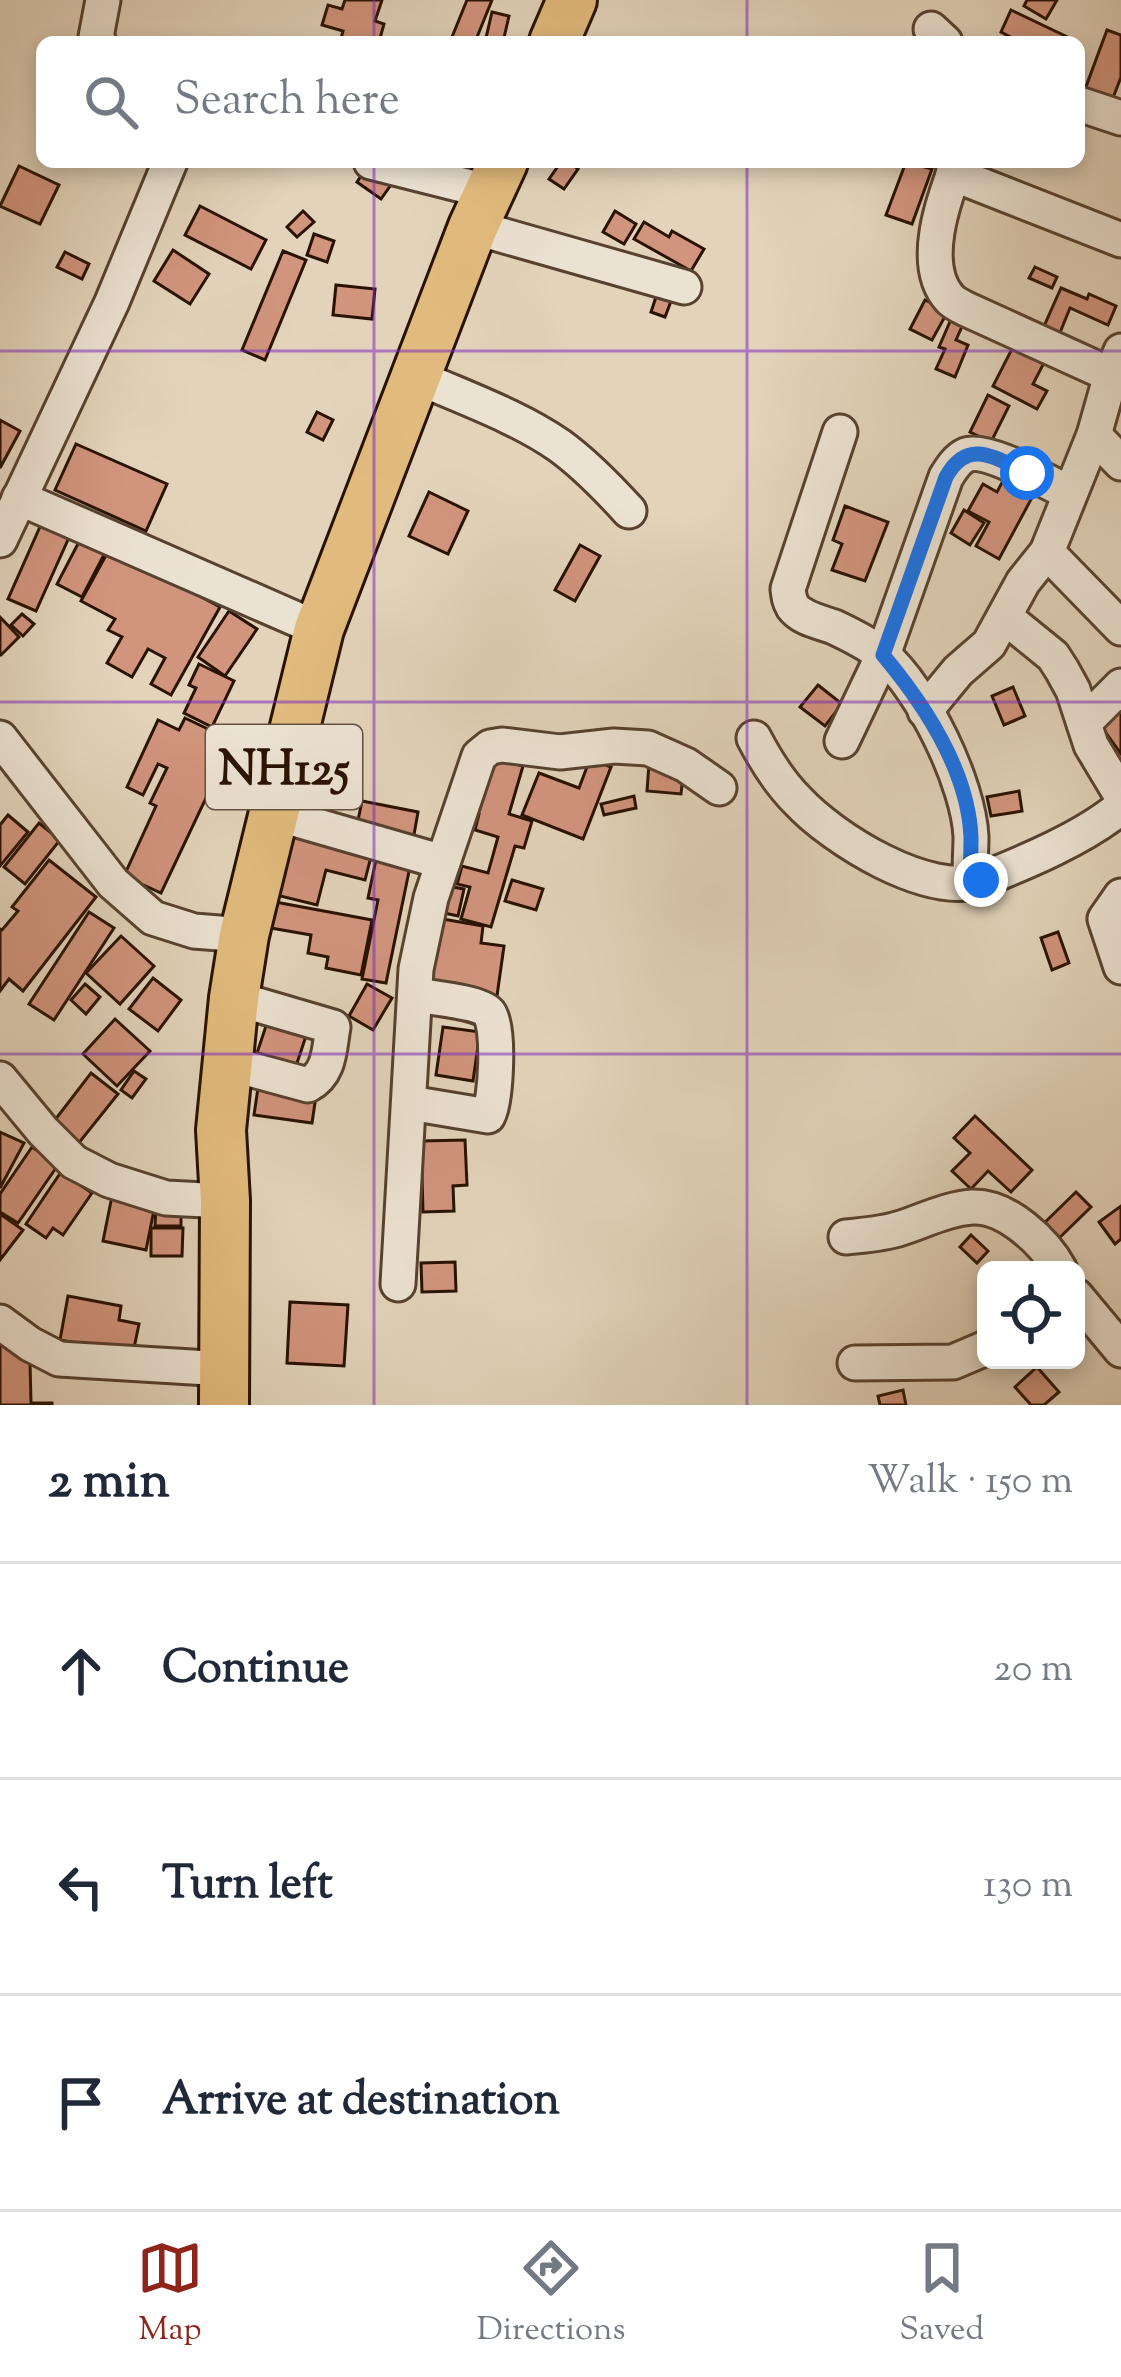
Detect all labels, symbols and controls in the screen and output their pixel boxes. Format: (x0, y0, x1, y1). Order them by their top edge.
search box (36, 36, 1085, 168)
icon: search (78, 69, 144, 135)
text: Search here (174, 70, 400, 135)
route start (1000, 446, 1054, 500)
road number: NH125 (206, 725, 362, 809)
route end (954, 853, 1008, 907)
map controls (977, 1261, 1085, 1369)
button: locate (977, 1261, 1085, 1369)
text: 2 min (48, 1447, 170, 1520)
text: Walk · 150 m (867, 1455, 1073, 1511)
icon: ahead (48, 1638, 114, 1704)
text: Continue (162, 1638, 349, 1703)
text: 20 m (994, 1643, 1073, 1699)
icon: left (48, 1854, 114, 1920)
text: Turn left (162, 1854, 333, 1919)
text: 130 m (983, 1859, 1073, 1915)
icon: arrive (48, 2070, 114, 2136)
text: Arrive at destination (162, 2070, 560, 2135)
tab: Map (137, 2235, 203, 2355)
tab: Directions (477, 2235, 626, 2355)
tab: Saved (899, 2235, 984, 2355)

